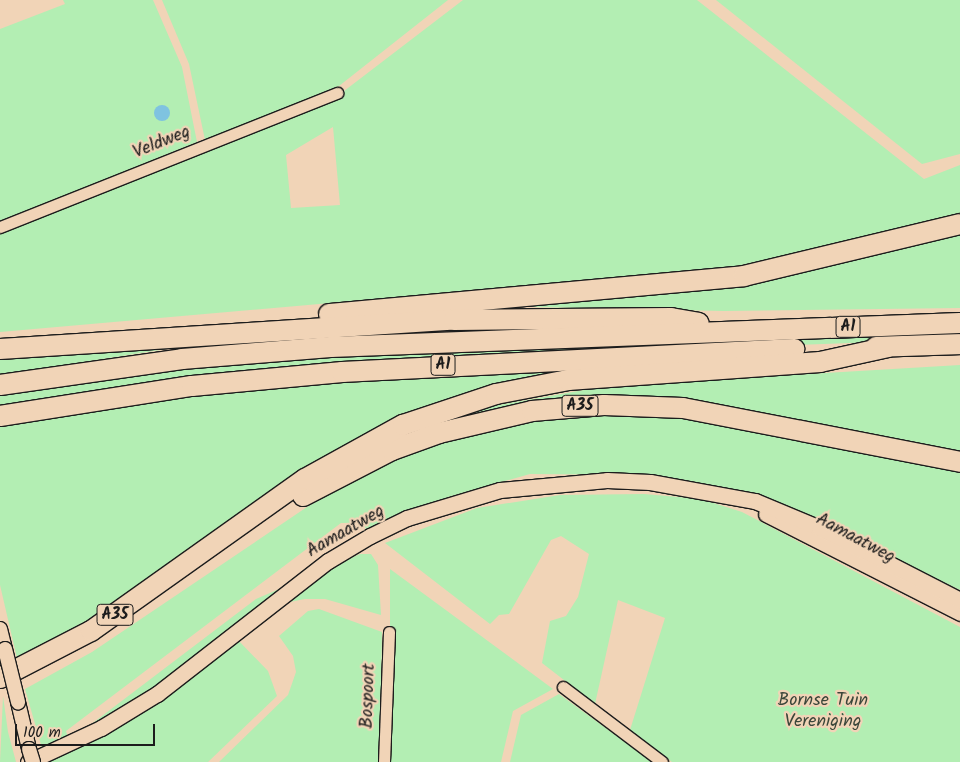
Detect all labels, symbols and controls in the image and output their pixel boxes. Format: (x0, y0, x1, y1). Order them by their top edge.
street label: Veldweg (130, 122, 194, 164)
road number: A1 (836, 314, 860, 341)
road number: A1 (430, 352, 456, 378)
road number: A35 (561, 392, 599, 420)
street label: Aamaatweg (303, 501, 389, 563)
street label: Aamaatweg (812, 509, 898, 569)
road number: A35 (96, 602, 134, 628)
street label: Bospoort (357, 663, 381, 729)
park label: Bornse Tuin Vereniging (778, 691, 868, 734)
scale bar (18, 714, 158, 746)
text: 100 m (23, 721, 61, 745)

